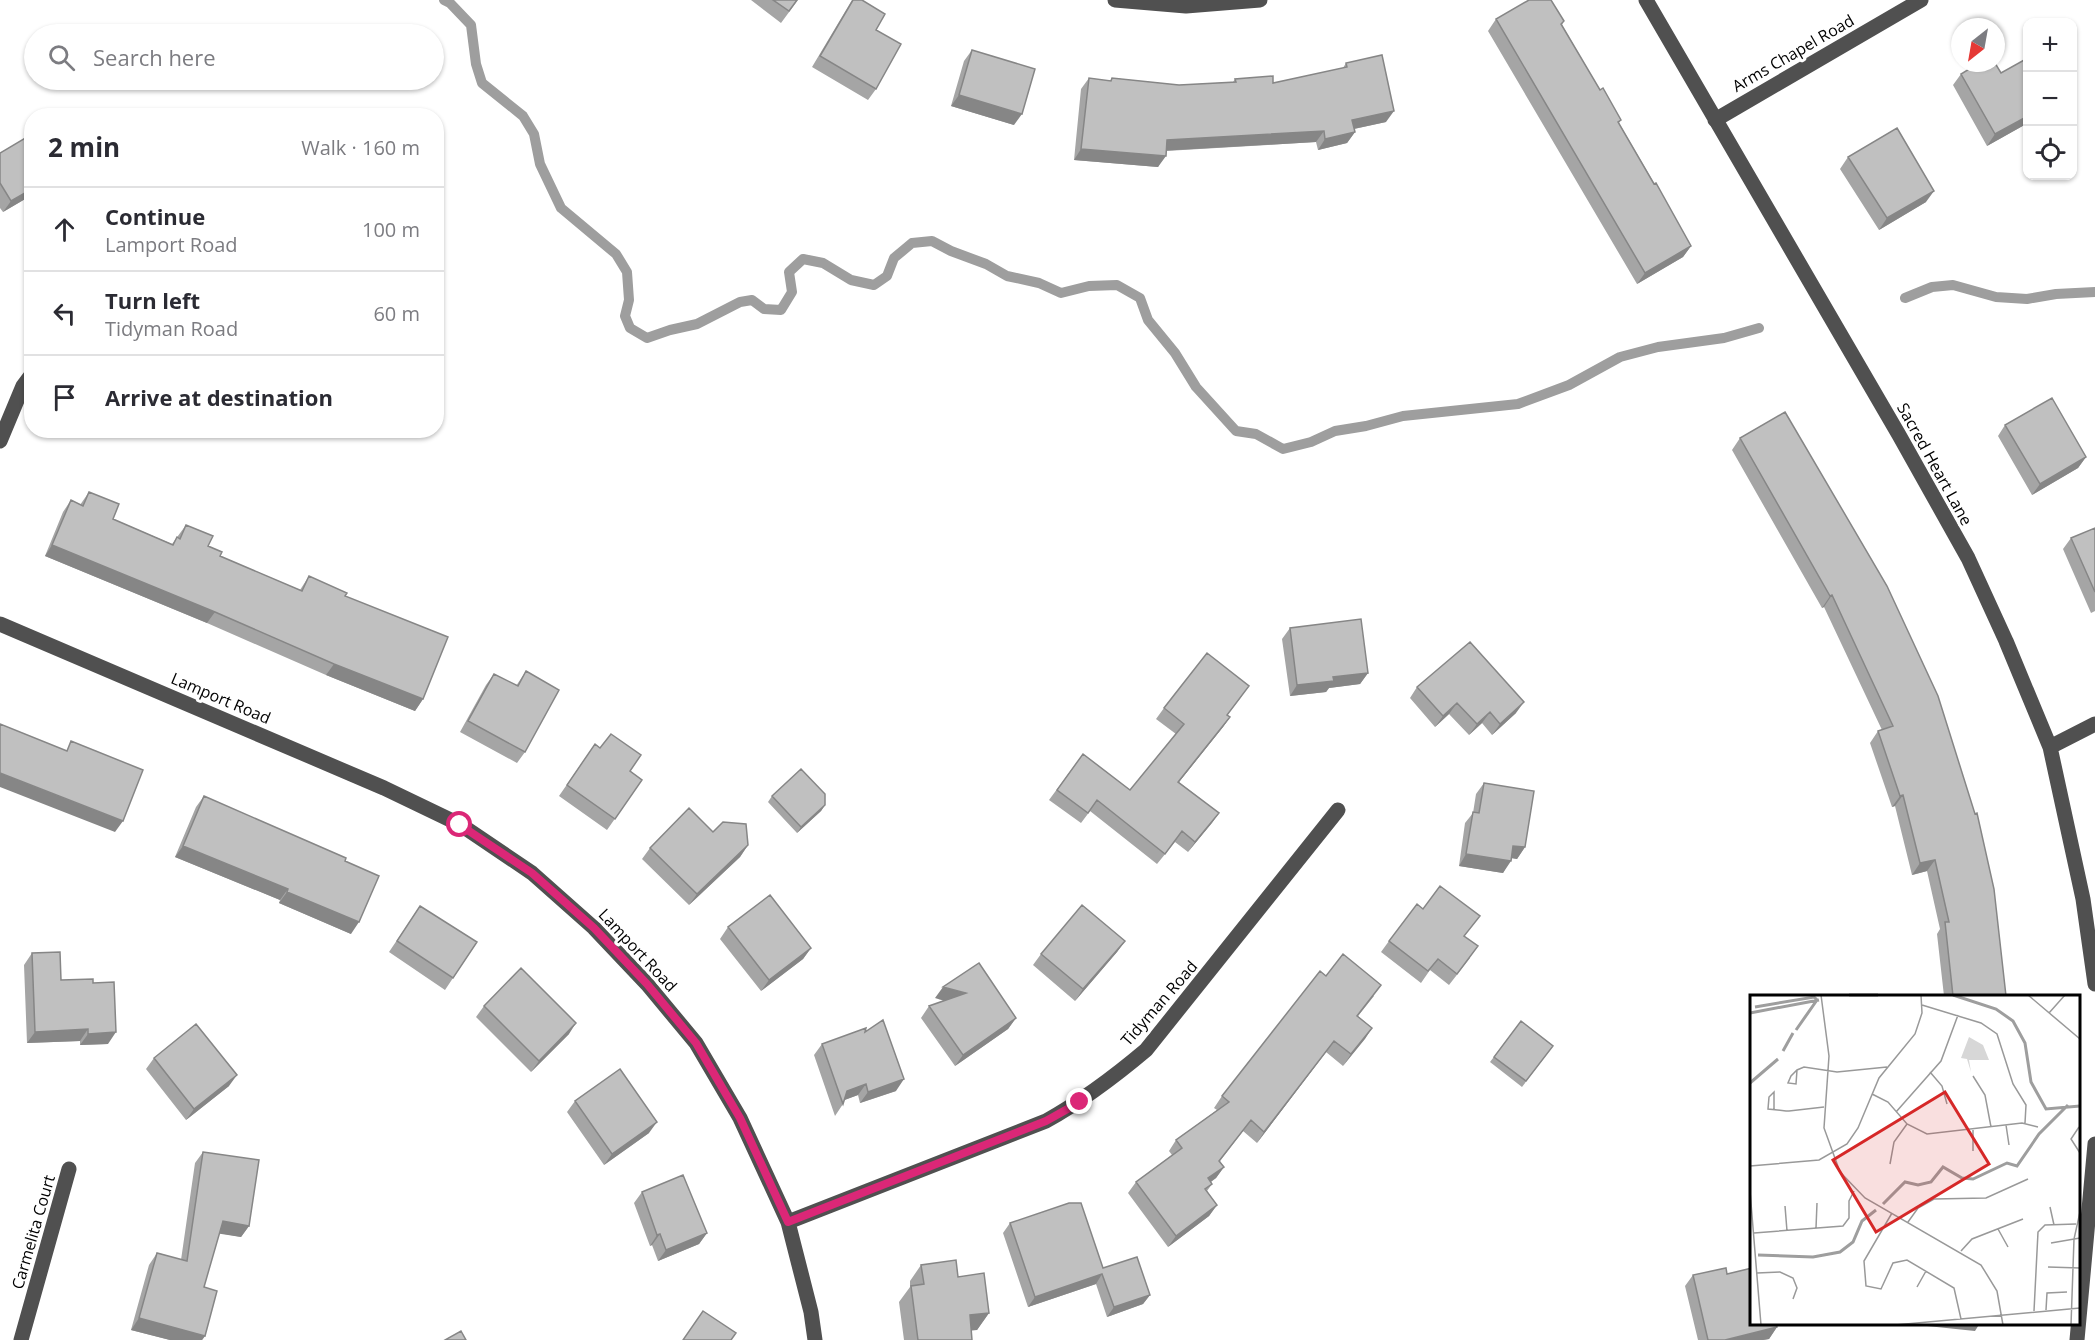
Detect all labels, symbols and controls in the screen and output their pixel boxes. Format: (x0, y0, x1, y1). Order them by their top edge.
street label: Arms Chapel Road (1728, 9, 1858, 97)
north arrow (1951, 18, 2005, 72)
map controls (2023, 18, 2077, 180)
button: + (2023, 18, 2077, 72)
search box (24, 24, 444, 90)
icon: search (45, 41, 78, 74)
text: Search here (93, 42, 216, 72)
button: − (2023, 72, 2077, 126)
button: locate (2023, 126, 2077, 180)
text: 2 min (48, 129, 120, 165)
text: Walk · 160 m (301, 134, 420, 161)
text: Continue (105, 201, 205, 231)
icon: ahead (48, 213, 81, 246)
text: 100 m (362, 216, 420, 243)
text: Lamport Road (105, 231, 238, 258)
text: Turn left (105, 285, 200, 315)
icon: left (48, 297, 81, 330)
text: 60 m (373, 300, 420, 327)
text: Tidyman Road (105, 315, 238, 342)
icon: arrive (48, 381, 81, 414)
text: Arrive at destination (105, 382, 333, 412)
street label: Sacred Heart Lane (1892, 399, 1978, 529)
street label: Lamport Road (168, 667, 274, 729)
route start (446, 811, 472, 837)
street label: Lamport Road (594, 904, 682, 996)
street label: Tidyman Road (1116, 956, 1202, 1050)
inset map (1750, 995, 2080, 1325)
route end (1066, 1088, 1092, 1114)
street label: Carmelita Court (6, 1172, 60, 1292)

